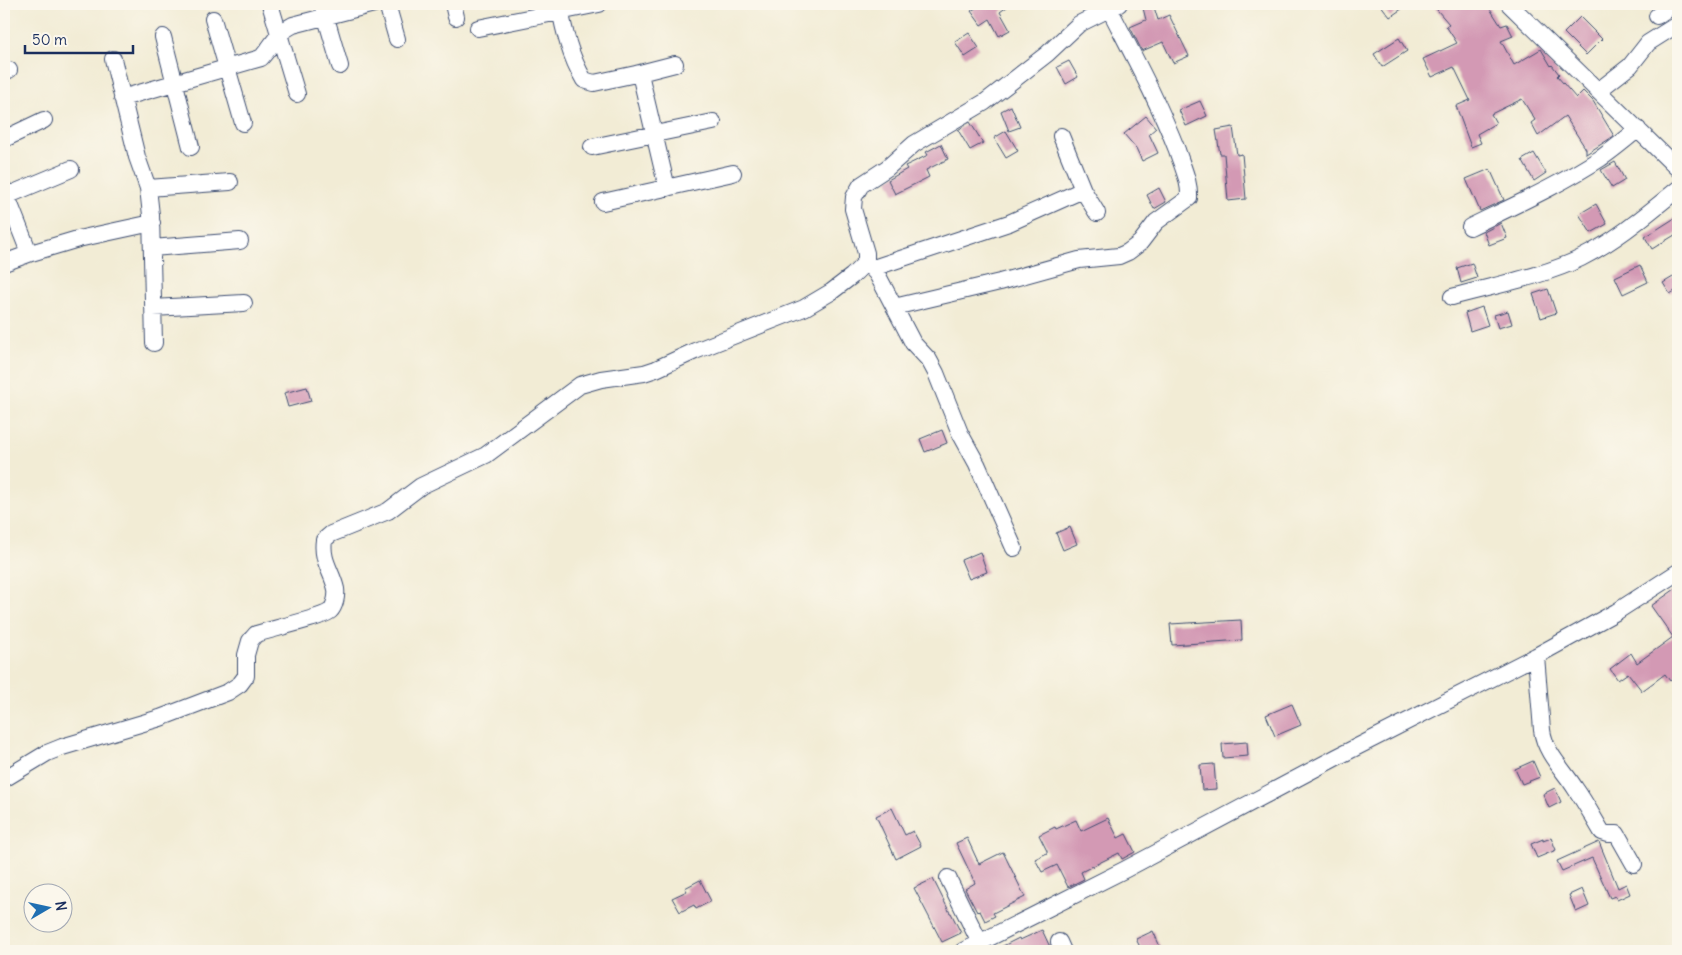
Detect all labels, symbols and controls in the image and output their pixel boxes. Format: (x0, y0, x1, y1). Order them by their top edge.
scale bar (25, 22, 132, 54)
text: 50 m (32, 30, 67, 49)
north arrow (22, 882, 72, 932)
text: N (51, 900, 70, 912)

